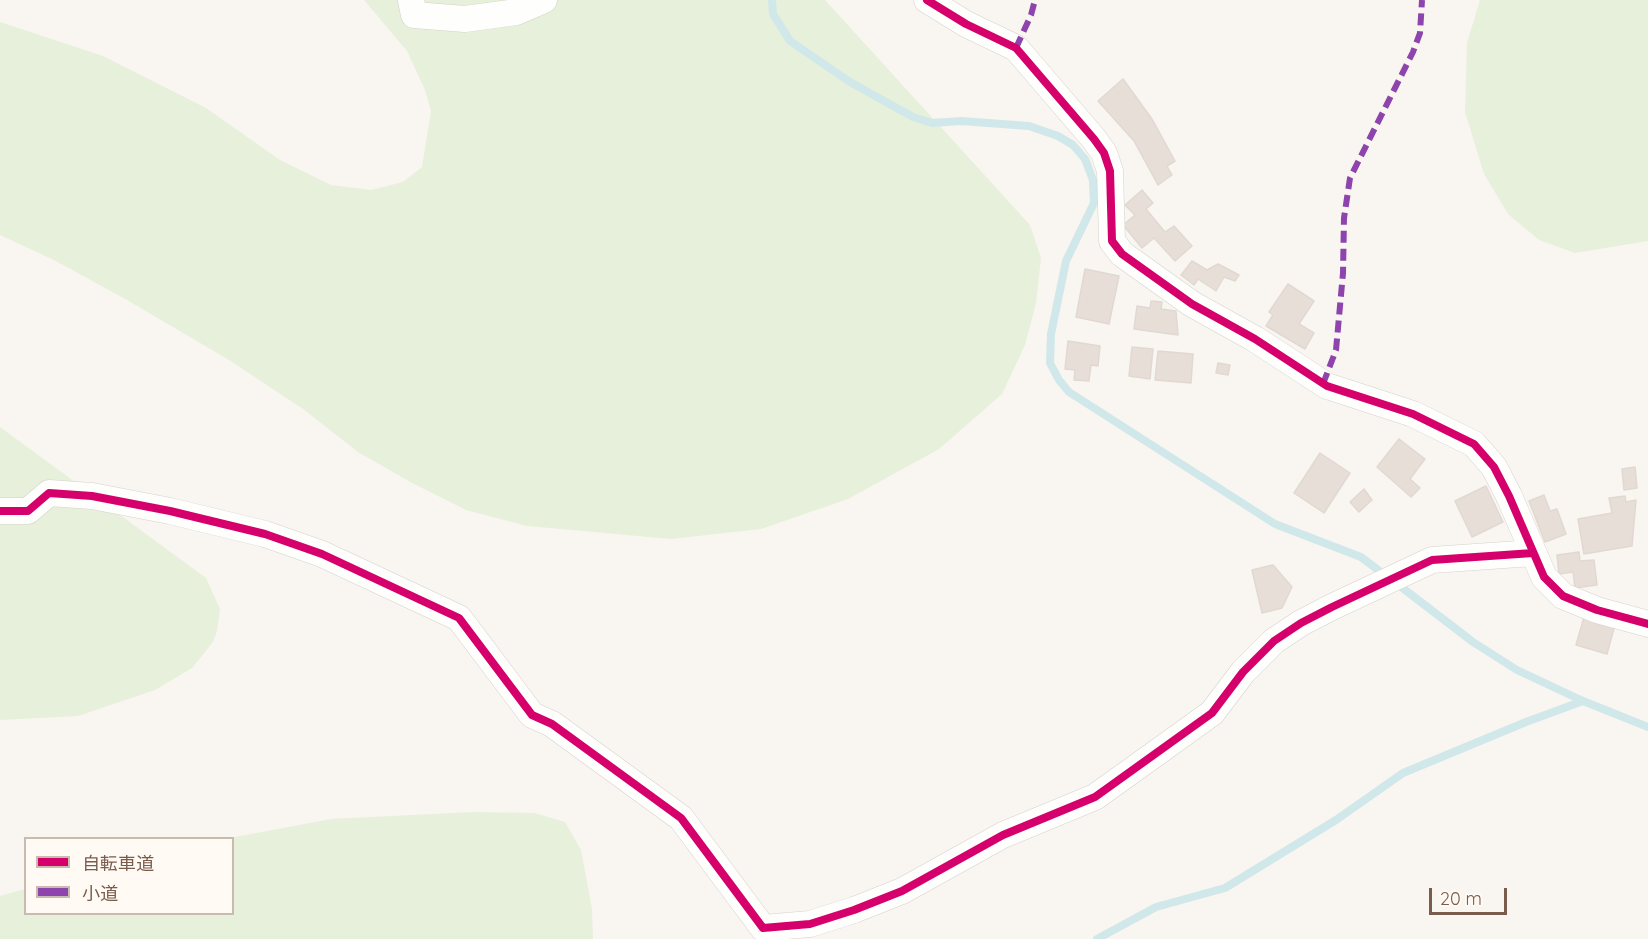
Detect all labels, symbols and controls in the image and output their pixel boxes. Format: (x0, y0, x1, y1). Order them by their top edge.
legend (24, 837, 234, 915)
text: 自転車道 (82, 852, 154, 875)
scale bar (1432, 876, 1510, 914)
text: 小道 (82, 882, 118, 905)
text: 20 m (1440, 887, 1482, 910)

